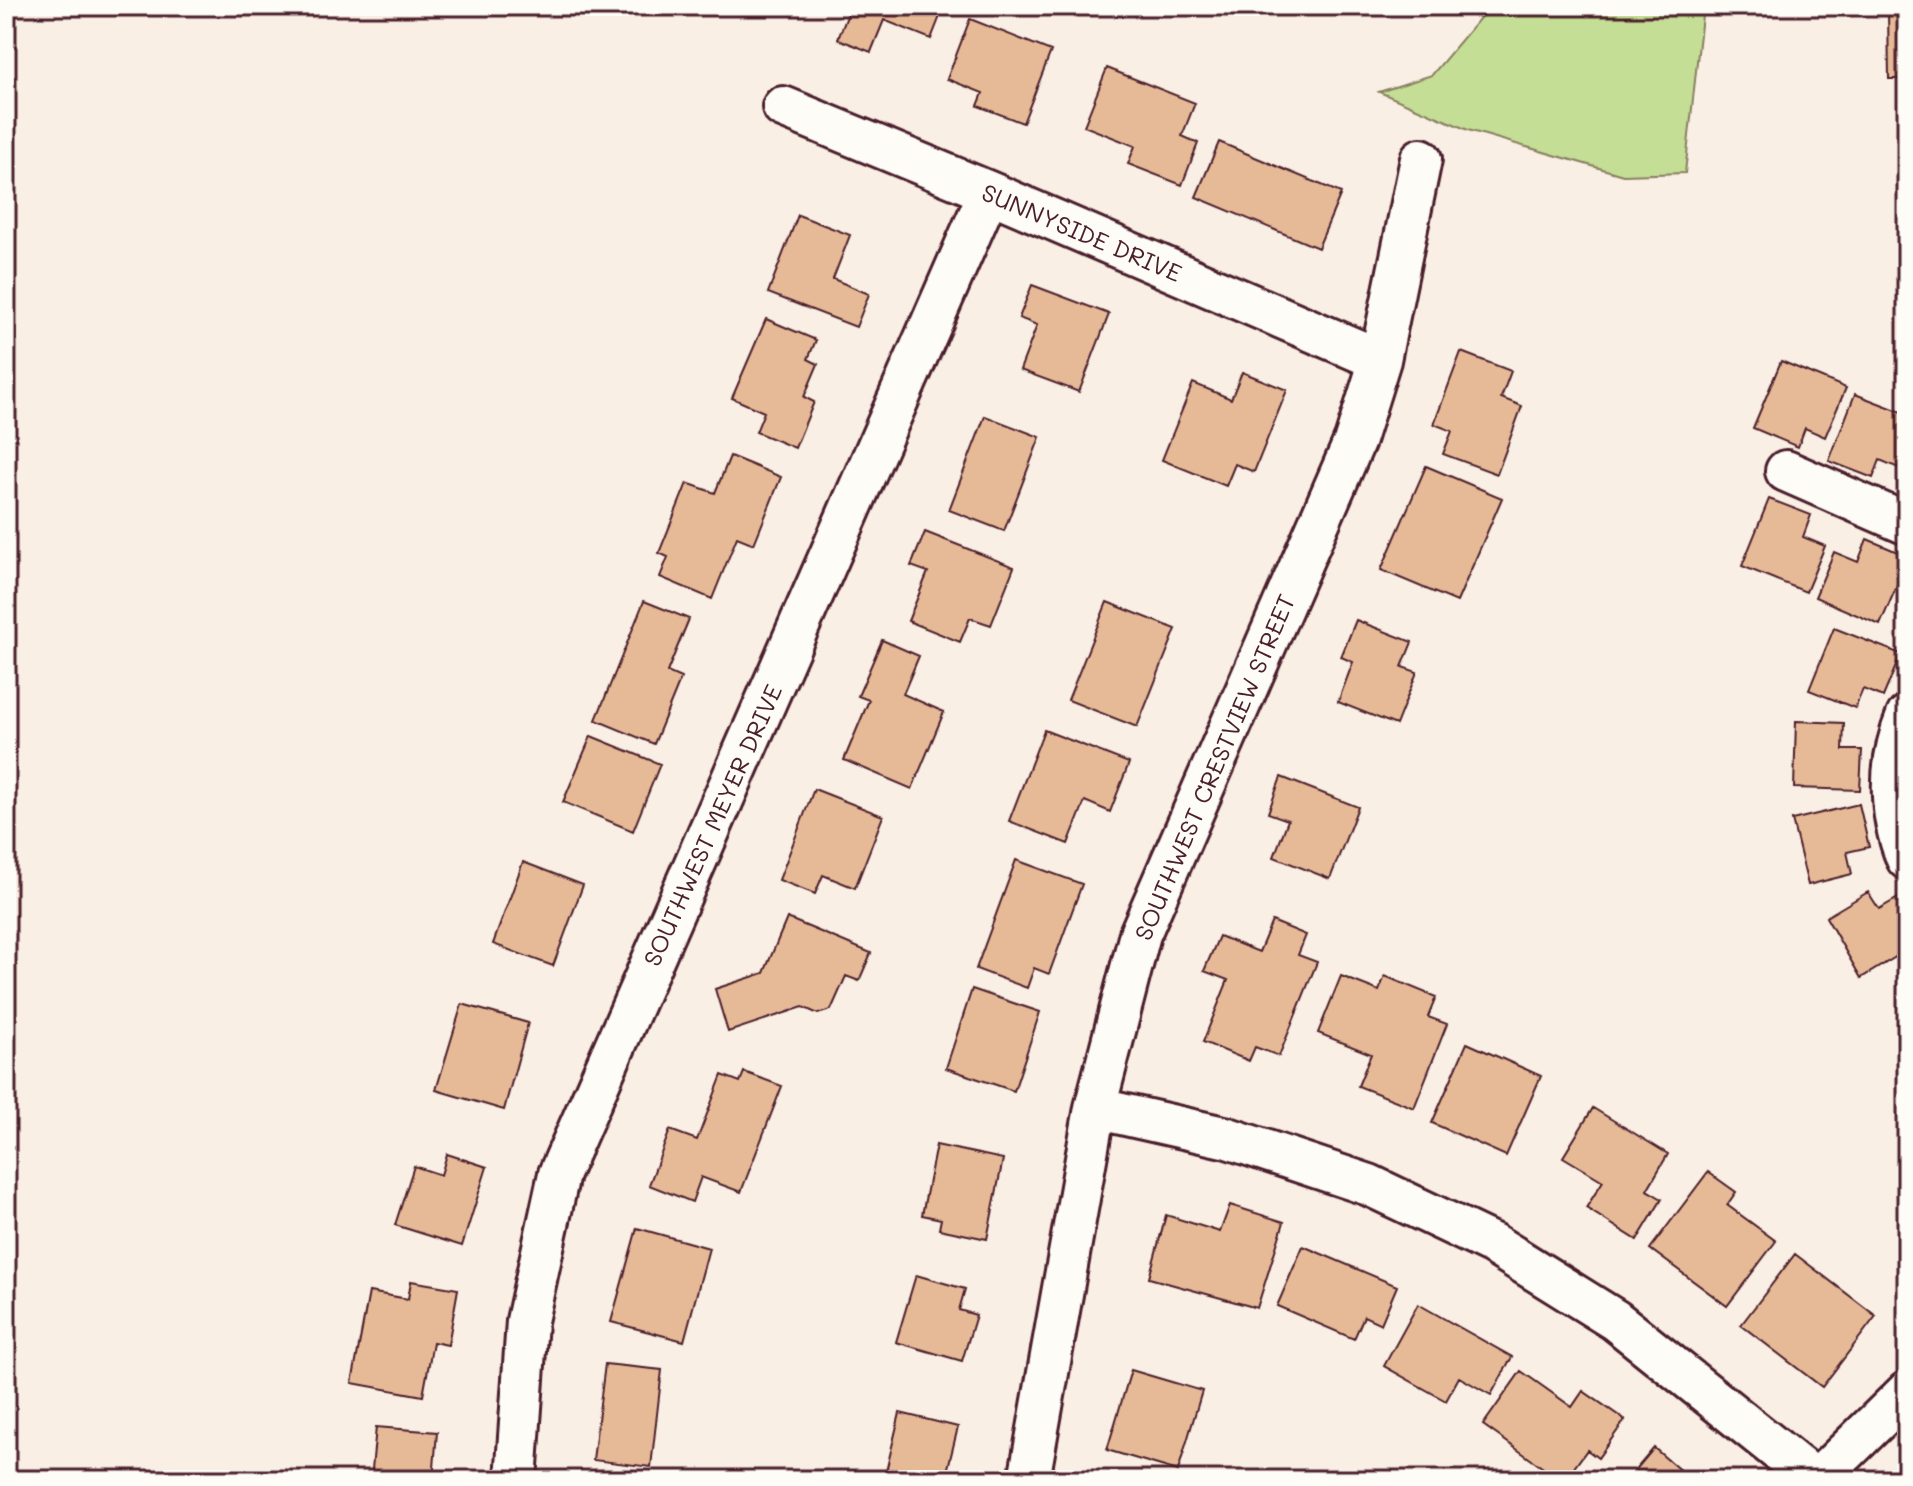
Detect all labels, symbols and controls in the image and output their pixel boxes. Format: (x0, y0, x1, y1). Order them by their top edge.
street label: SUNNYSIDE DRIVE (977, 176, 1187, 288)
street label: SOUTHWEST CRESTVIEW STREET (1127, 589, 1301, 945)
street label: SOUTHWEST MEYER DRIVE (636, 679, 788, 971)

